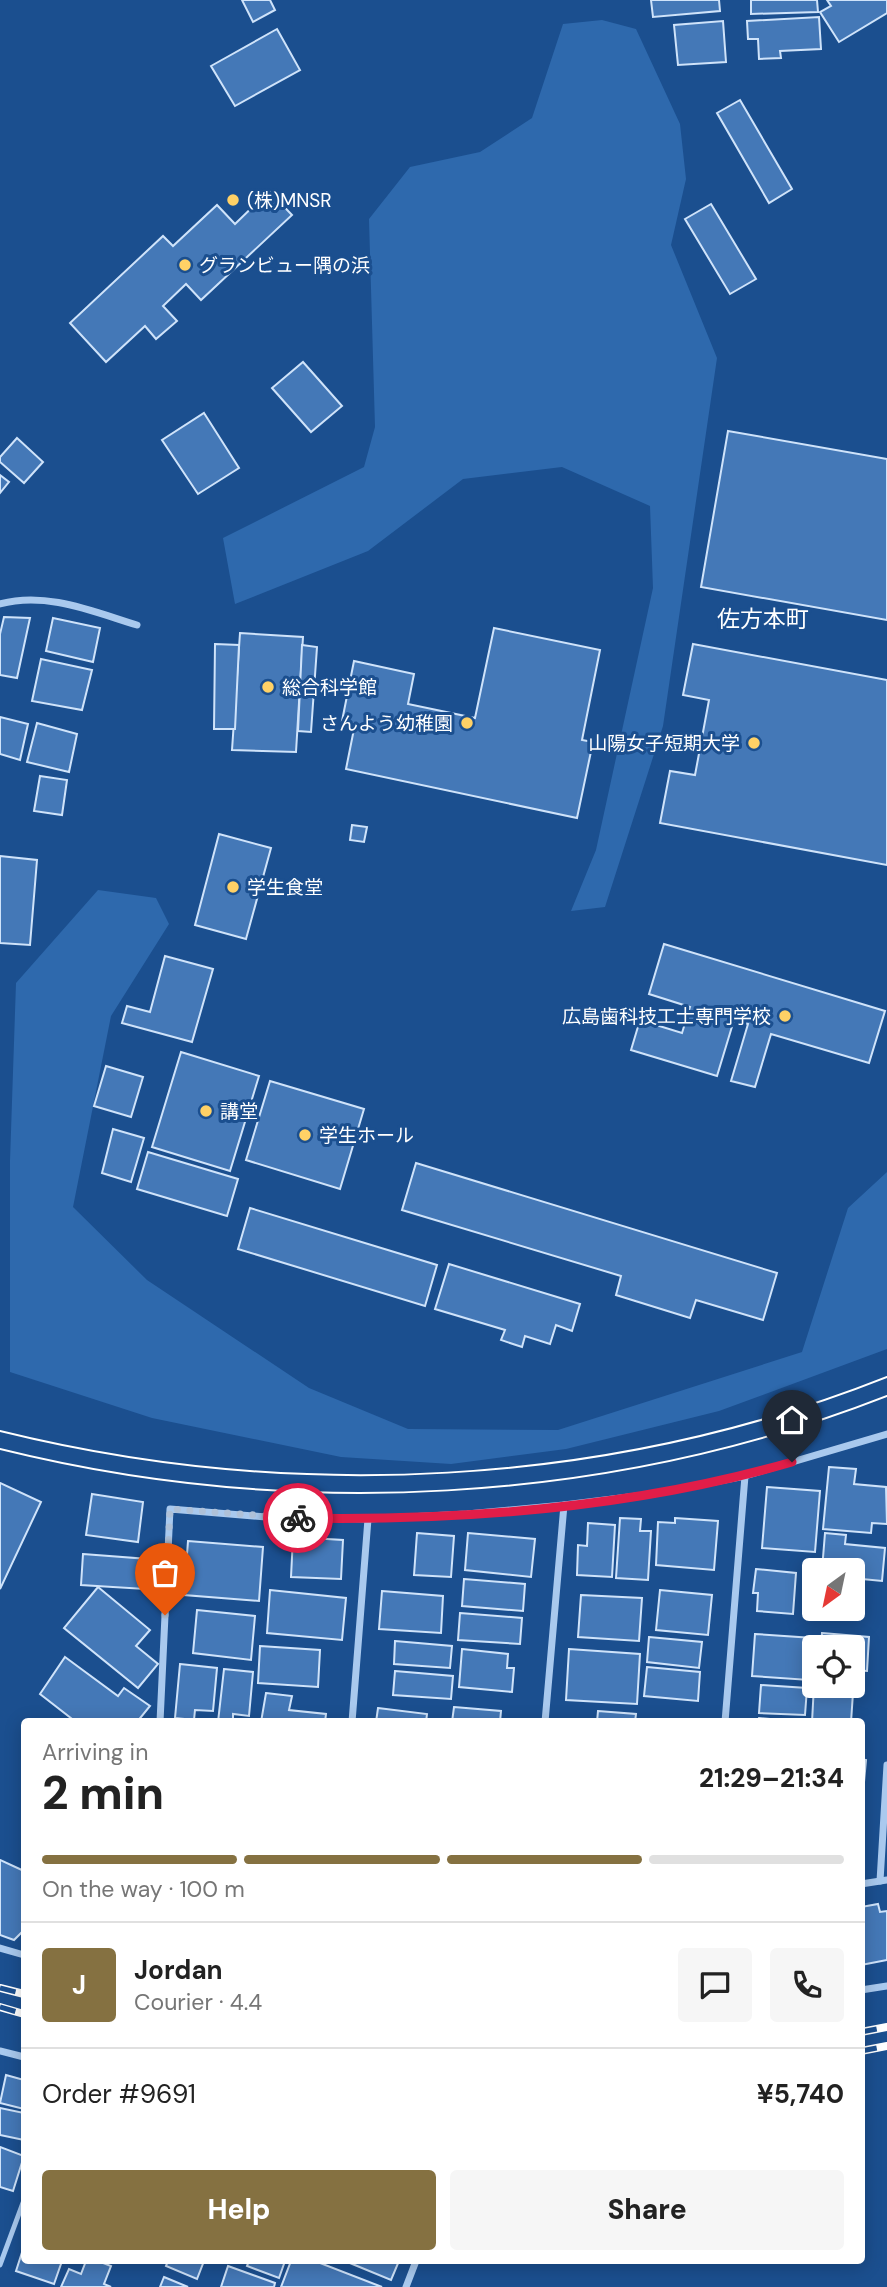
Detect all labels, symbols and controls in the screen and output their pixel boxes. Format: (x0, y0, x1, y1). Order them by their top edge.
place label: (株)MNSR (247, 188, 332, 213)
marker: (株)MNSR (225, 192, 241, 208)
place label: グランビュー隅の浜 (199, 253, 370, 278)
marker: グランビュー隅の浜 (177, 257, 193, 273)
district label: 佐方本町 (717, 604, 809, 634)
place label: 総合科学館 (282, 675, 377, 700)
marker: 総合科学館 (260, 679, 276, 695)
place label: さんよう幼稚園 (320, 711, 453, 736)
marker: さんよう幼稚園 (459, 715, 475, 731)
place label: 山陽女子短期大学 (588, 731, 740, 756)
marker: 山陽女子短期大学 (746, 735, 762, 751)
place label: 学生食堂 (247, 875, 323, 900)
marker: 学生食堂 (225, 879, 241, 895)
place label: 広島歯科技工士専門学校 (562, 1004, 771, 1029)
marker: 広島歯科技工士専門学校 (777, 1008, 793, 1024)
place label: 講堂 (220, 1099, 258, 1124)
marker: 講堂 (198, 1103, 214, 1119)
place label: 学生ホール (319, 1123, 414, 1148)
marker: 学生ホール (297, 1127, 313, 1143)
pin (762, 1390, 822, 1462)
icon: home (773, 1401, 811, 1439)
courier (263, 1483, 333, 1553)
icon: bike (279, 1499, 317, 1537)
pin (135, 1543, 195, 1615)
icon: bag (146, 1554, 184, 1592)
north arrow (802, 1558, 864, 1620)
map controls (802, 1558, 865, 1698)
button: locate (802, 1635, 865, 1698)
text: Arriving in (42, 1737, 148, 1767)
text: 21:29–21:34 (699, 1761, 844, 1795)
text: 2 min (42, 1763, 164, 1823)
text: On the way · 100 m (42, 1874, 245, 1904)
button: chat (678, 1948, 752, 2022)
button: phone (770, 1948, 844, 2022)
text: Jordan (134, 1953, 223, 1987)
text: J (72, 1968, 86, 2002)
text: Courier · 4.4 (134, 1987, 262, 2017)
text: Order #9691 (42, 2077, 196, 2111)
text: ¥5,740 (757, 2077, 844, 2111)
button: Help (42, 2170, 436, 2250)
button: Share (450, 2170, 844, 2250)

